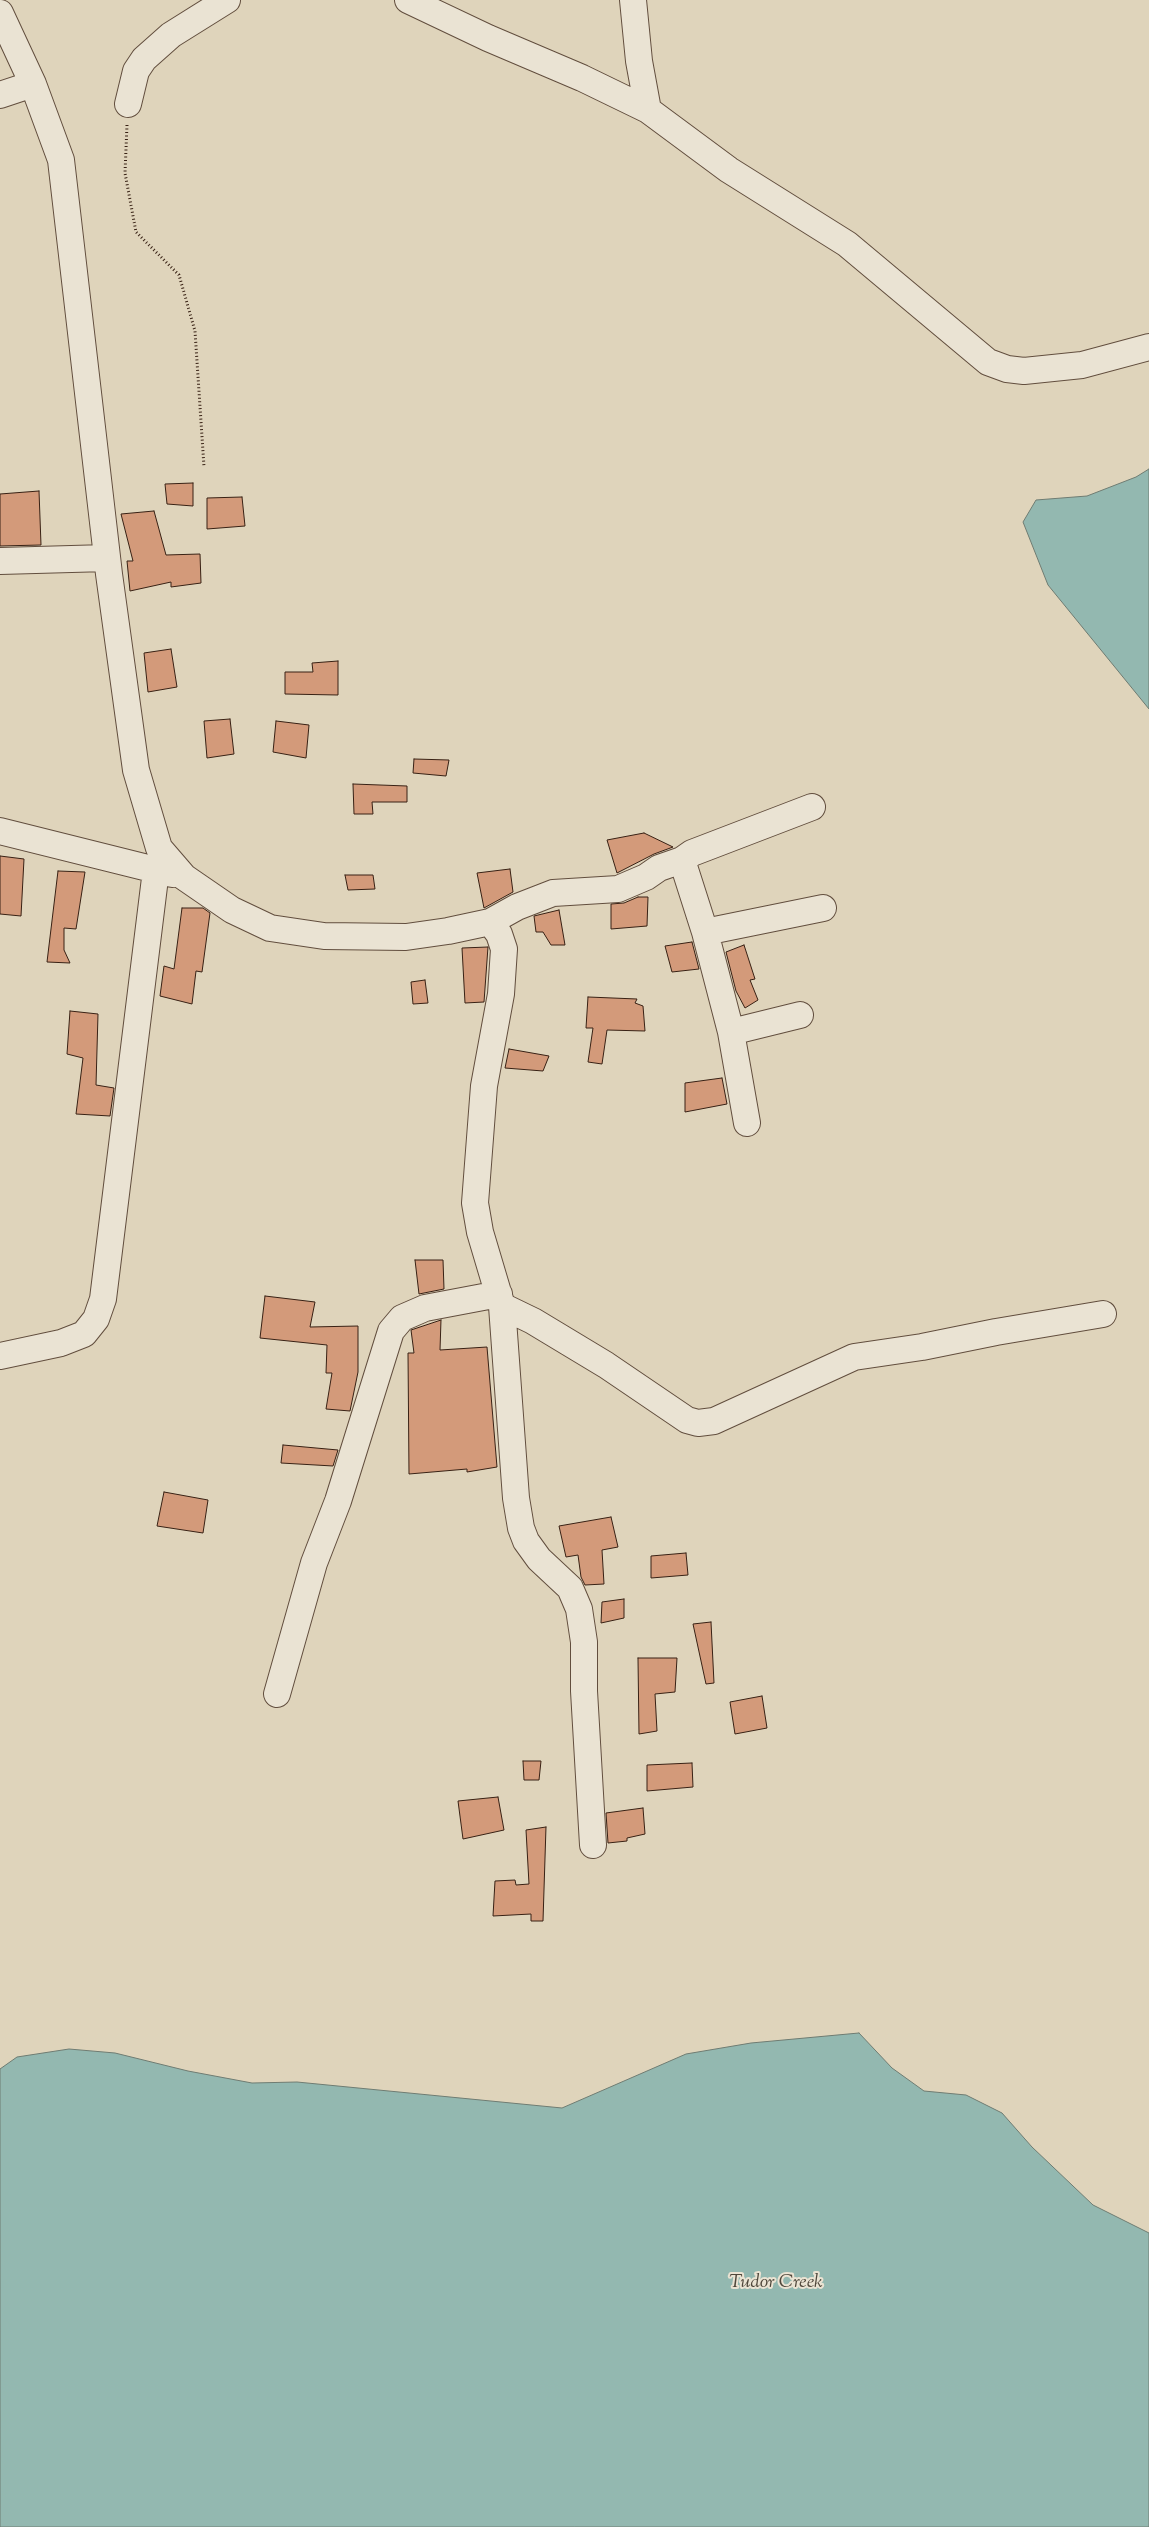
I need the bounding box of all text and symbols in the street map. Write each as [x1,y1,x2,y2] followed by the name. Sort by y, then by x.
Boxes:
[729,2273,823,2295] water label: Tudor Creek

